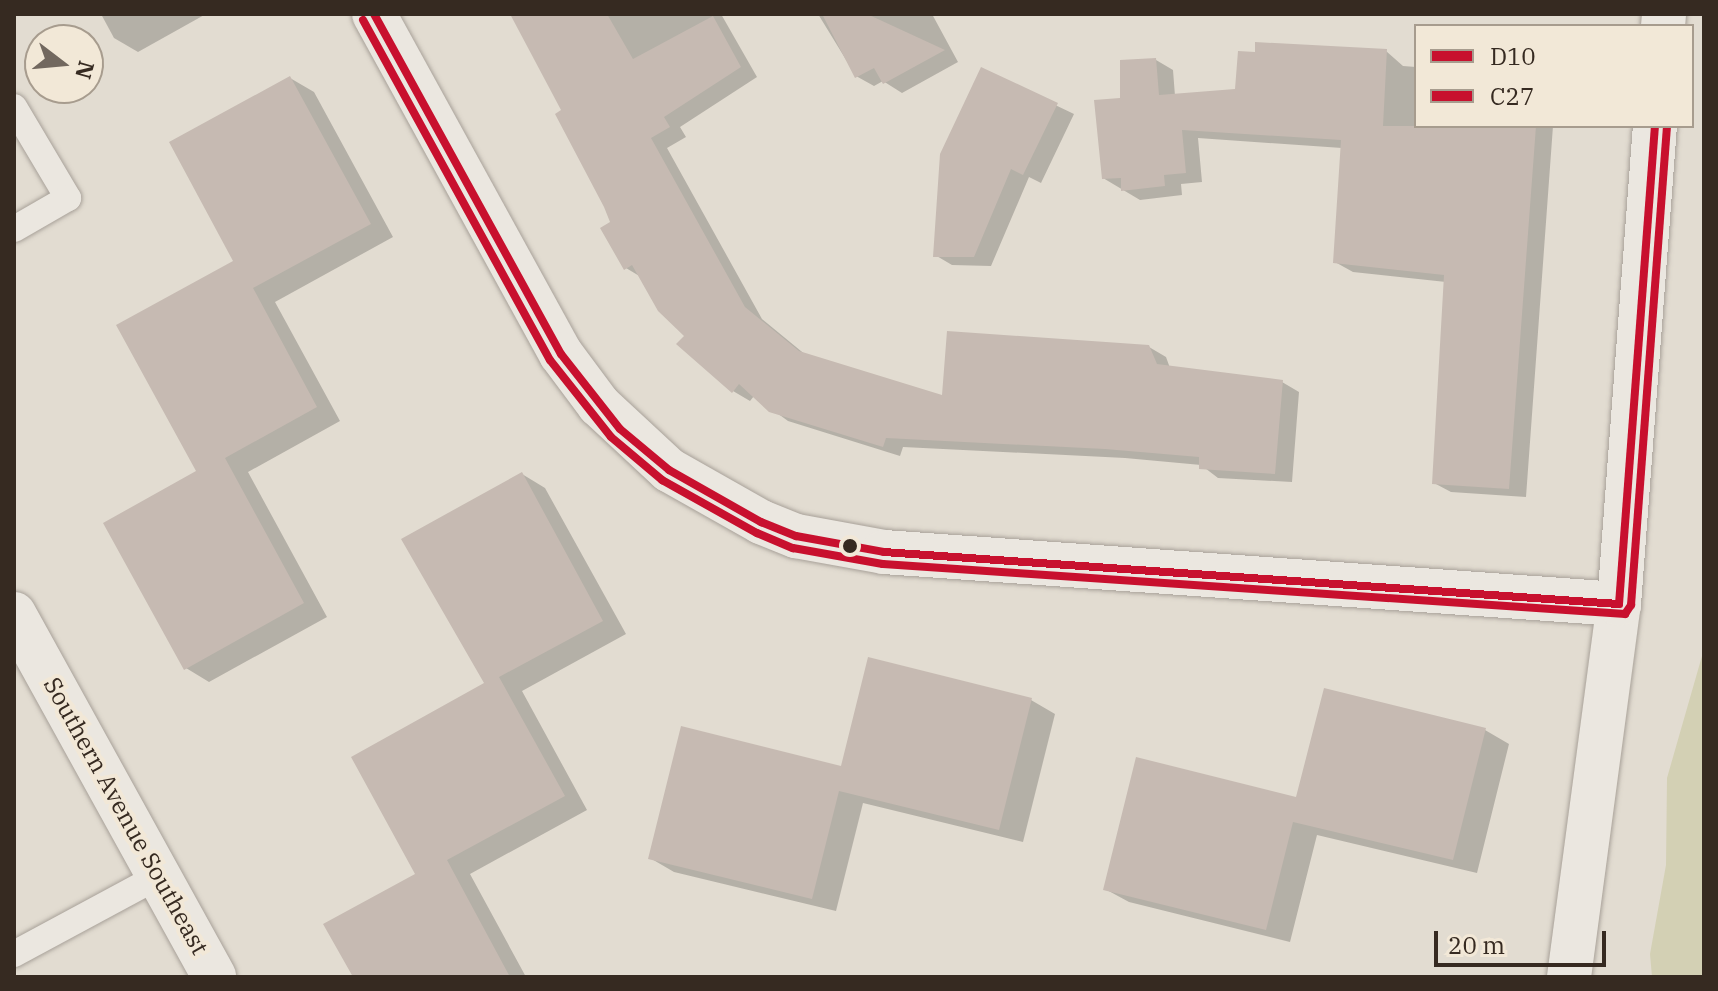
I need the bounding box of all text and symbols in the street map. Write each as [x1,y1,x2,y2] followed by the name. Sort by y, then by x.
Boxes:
[24,24,104,104] north arrow
[1414,24,1694,128] legend
[1490,40,1536,72] text: D10
[69,58,102,83] text: N
[1490,80,1534,112] text: C27
[842,538,858,554] unlabelled marker
[38,672,214,960] street label: Southern Avenue Southeast
[1438,915,1610,965] scale bar
[1448,929,1505,961] text: 20 m

